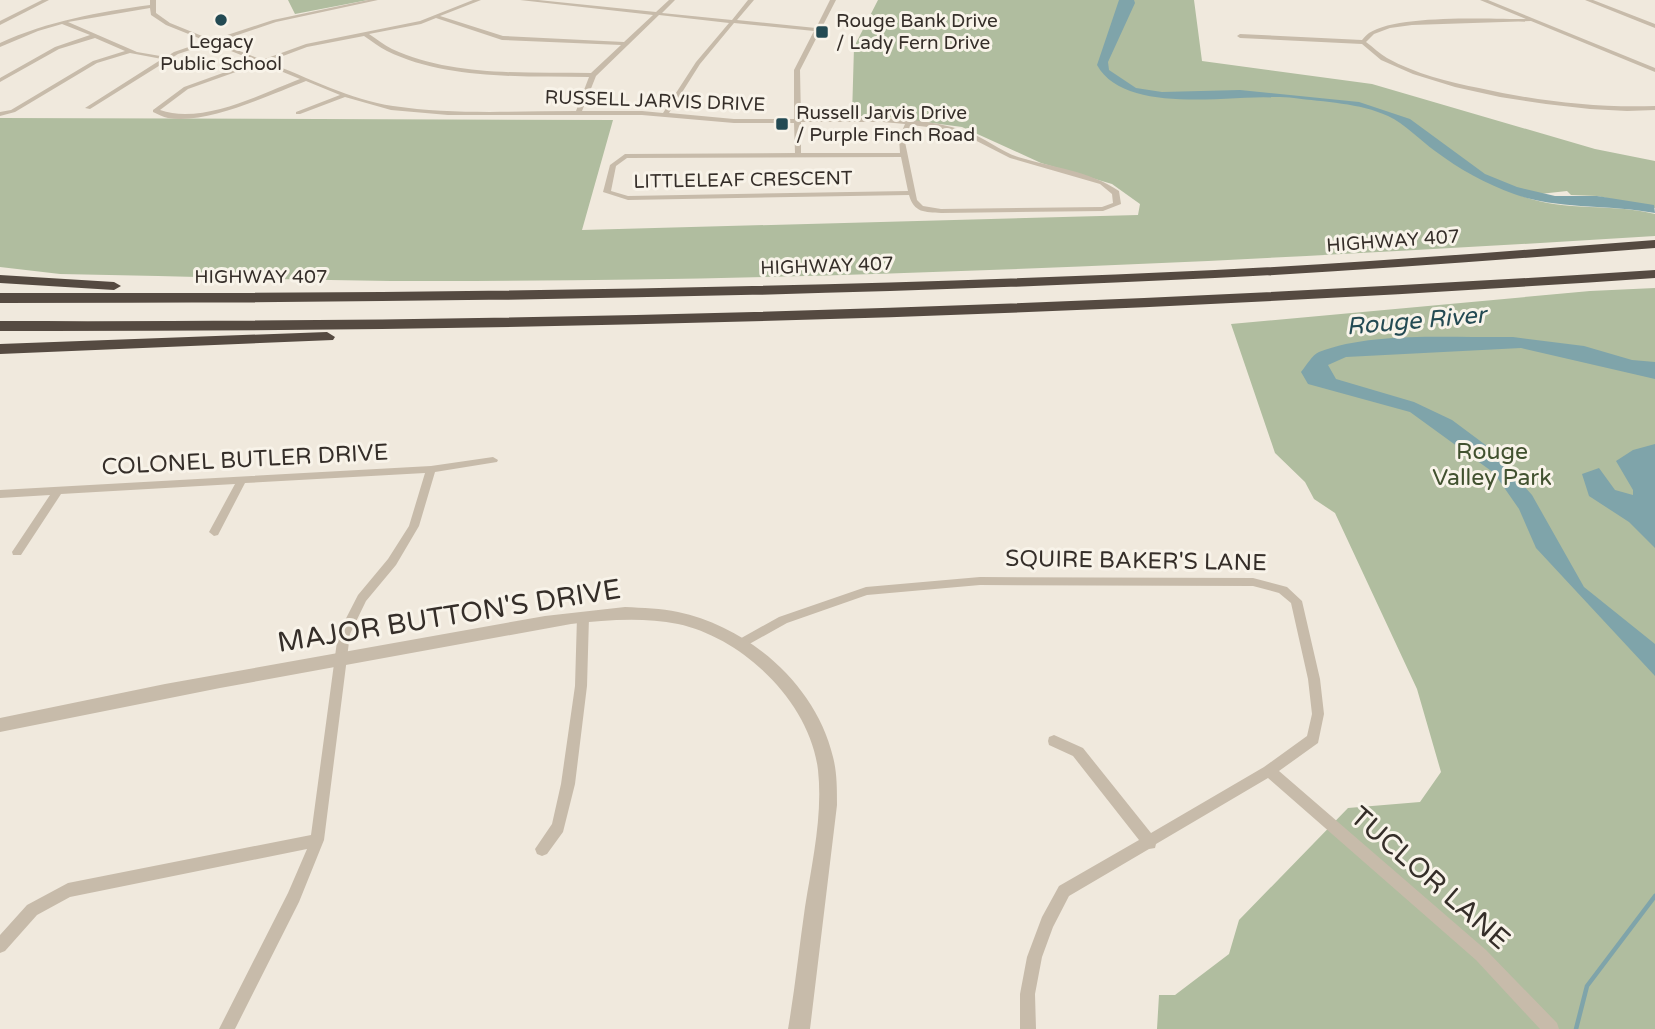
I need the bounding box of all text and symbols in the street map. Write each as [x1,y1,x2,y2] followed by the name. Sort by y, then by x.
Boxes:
[836,10,998,54] place label: Rouge Bank Drive / Lady Fern Drive
[213,12,229,28] marker: Legacy Public School
[814,24,830,40] marker: Rouge Bank Drive / Lady Fern Drive
[160,31,282,75] place label: Legacy Public School
[544,86,766,116] street label: RUSSELL JARVIS DRIVE
[796,102,975,146] place label: Russell Jarvis Drive / Purple Finch Road
[774,116,790,132] marker: Russell Jarvis Drive / Purple Finch Road
[633,167,853,193] street label: LITTLELEAF CRESCENT
[1326,225,1460,257] street label: HIGHWAY 407
[760,253,894,279] street label: HIGHWAY 407
[194,266,328,288] street label: HIGHWAY 407
[1345,300,1490,342] water label: Rouge River
[1432,438,1552,492] park label: Rouge Valley Park
[101,439,389,481] street label: COLONEL BUTLER DRIVE
[1005,545,1267,577] street label: SQUIRE BAKER'S LANE
[275,572,623,660] street label: MAJOR BUTTON'S DRIVE
[1343,799,1517,957] street label: TUCLOR LANE

